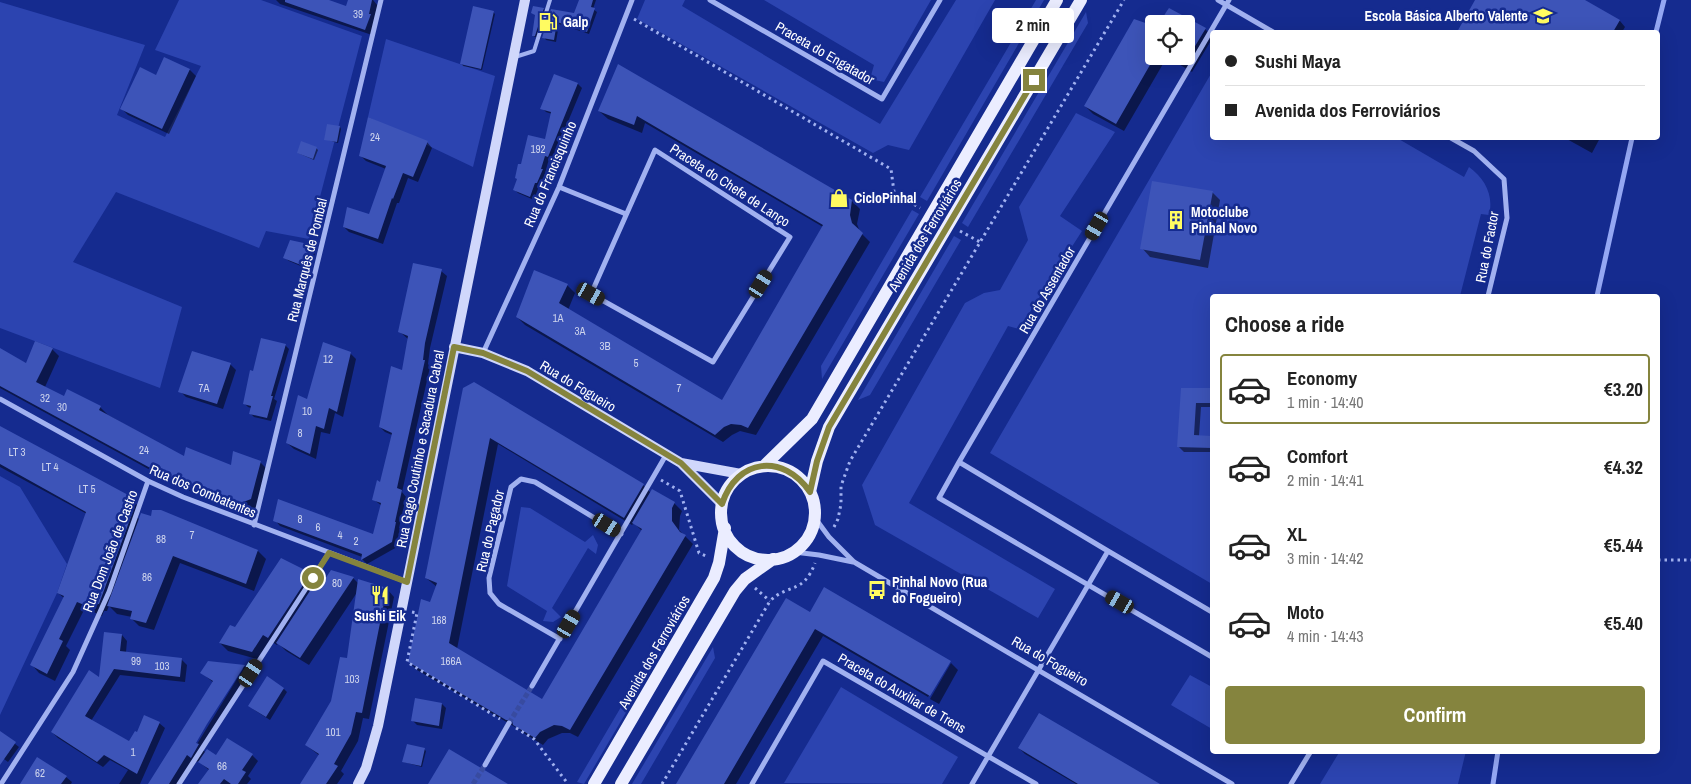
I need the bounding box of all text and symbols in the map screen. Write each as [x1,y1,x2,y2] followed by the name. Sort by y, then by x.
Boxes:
[1532,5,1554,27] school or university icon: Escola Básica Alberto Valente
[353,7,363,21] house number: 39
[1364,7,1528,25] place label: Escola Básica Alberto Valente
[993,8,1075,42] callout: 2 min
[537,11,559,33] fuel station icon: Galp
[563,13,589,31] place label: Galp
[1016,14,1050,36] text: 2 min
[1145,15,1195,65] map controls
[1145,15,1195,65] button: locate
[772,17,878,89] street label: Praceta do Engatador
[1255,48,1341,74] text: Sushi Maya
[1023,69,1045,91] route end
[1255,97,1441,123] text: Avenida dos Ferroviários
[520,118,580,230] street label: Rua do Francisquinho
[370,130,380,144] house number: 24
[666,139,794,231] street label: Praceta do Chefe de Lanço
[530,142,546,156] house number: 192
[884,175,966,295] street label: Avenida dos Ferroviários
[828,187,850,209] shop icon: CicloPinhal
[854,189,917,207] place label: CicloPinhal
[283,196,331,324] street label: Rua Marquês de Pombal
[1191,203,1257,237] place label: Motoclube Pinhal Novo
[1083,209,1110,243] car
[1165,209,1187,231] building icon: Motoclube Pinhal Novo
[1471,210,1503,284] street label: Rua do Factor
[1015,243,1079,337] street label: Rua do Assentador
[746,267,775,301] car
[574,280,607,308] car
[1225,309,1344,339] text: Choose a ride
[552,311,564,325] house number: 1A
[574,324,586,338] house number: 3A
[599,339,611,353] house number: 3B
[392,349,448,549] street label: Rua Gago Coutinho e Sacadura Cabral
[323,352,333,366] house number: 12
[537,356,619,416] street label: Rua do Fogueiro
[633,356,639,370] house number: 5
[1287,365,1357,391] text: Economy
[1227,367,1272,412] icon: car
[1604,376,1643,402] text: €3.20
[198,381,210,395] house number: 7A
[676,381,682,395] house number: 7
[40,391,50,405] house number: 32
[1287,391,1364,413] text: 1 min · 14:40
[57,400,67,414] house number: 30
[302,404,312,418] house number: 10
[297,426,303,440] house number: 8
[139,443,149,457] house number: 24
[1287,443,1348,469] text: Comfort
[8,445,26,459] house number: LT 3
[1227,445,1272,490] icon: car
[1604,454,1643,480] text: €4.32
[41,460,59,474] house number: LT 4
[147,460,259,522] street label: Rua dos Combatentes
[1287,469,1364,491] text: 2 min · 14:41
[78,482,96,496] house number: LT 5
[78,487,142,615] street label: Rua Dom João de Castro
[472,488,508,574] street label: Rua do Pagador
[590,511,623,539] car
[297,512,303,526] house number: 8
[315,520,321,534] house number: 6
[1287,521,1307,547] text: XL
[1227,523,1272,568] icon: car
[189,528,195,542] house number: 7
[337,528,343,542] house number: 4
[156,532,166,546] house number: 88
[1604,532,1643,558] text: €5.44
[353,534,359,548] house number: 2
[1287,547,1364,569] text: 3 min · 14:42
[302,567,324,589] route start
[142,570,152,584] house number: 86
[892,573,988,607] place label: Pinhal Novo (Rua do Fogueiro)
[332,576,342,590] house number: 80
[866,579,888,601] bus stop icon: Pinhal Novo (Rua do Fogueiro)
[369,584,391,606] restaurant icon: Sushi Eik
[1103,588,1136,616] car
[614,592,694,713] street label: Avenida dos Ferroviários
[1287,599,1324,625] text: Moto
[1227,601,1272,646] icon: car
[354,607,406,625] place label: Sushi Eik
[555,607,582,641] car
[1604,610,1643,636] text: €5.40
[431,613,447,627] house number: 168
[1287,625,1364,647] text: 4 min · 14:43
[1008,632,1092,690] street label: Rua do Fogueiro
[835,649,969,737] street label: Praceta do Auxiliar de Trens
[131,654,141,668] house number: 99
[440,654,463,668] house number: 166A
[236,656,265,690] car
[154,659,170,673] house number: 103
[344,672,360,686] house number: 103
[1225,686,1645,744] button: Confirm
[325,725,341,739] house number: 101
[130,745,136,759] house number: 1
[217,759,227,773] house number: 66
[35,766,45,780] house number: 62

